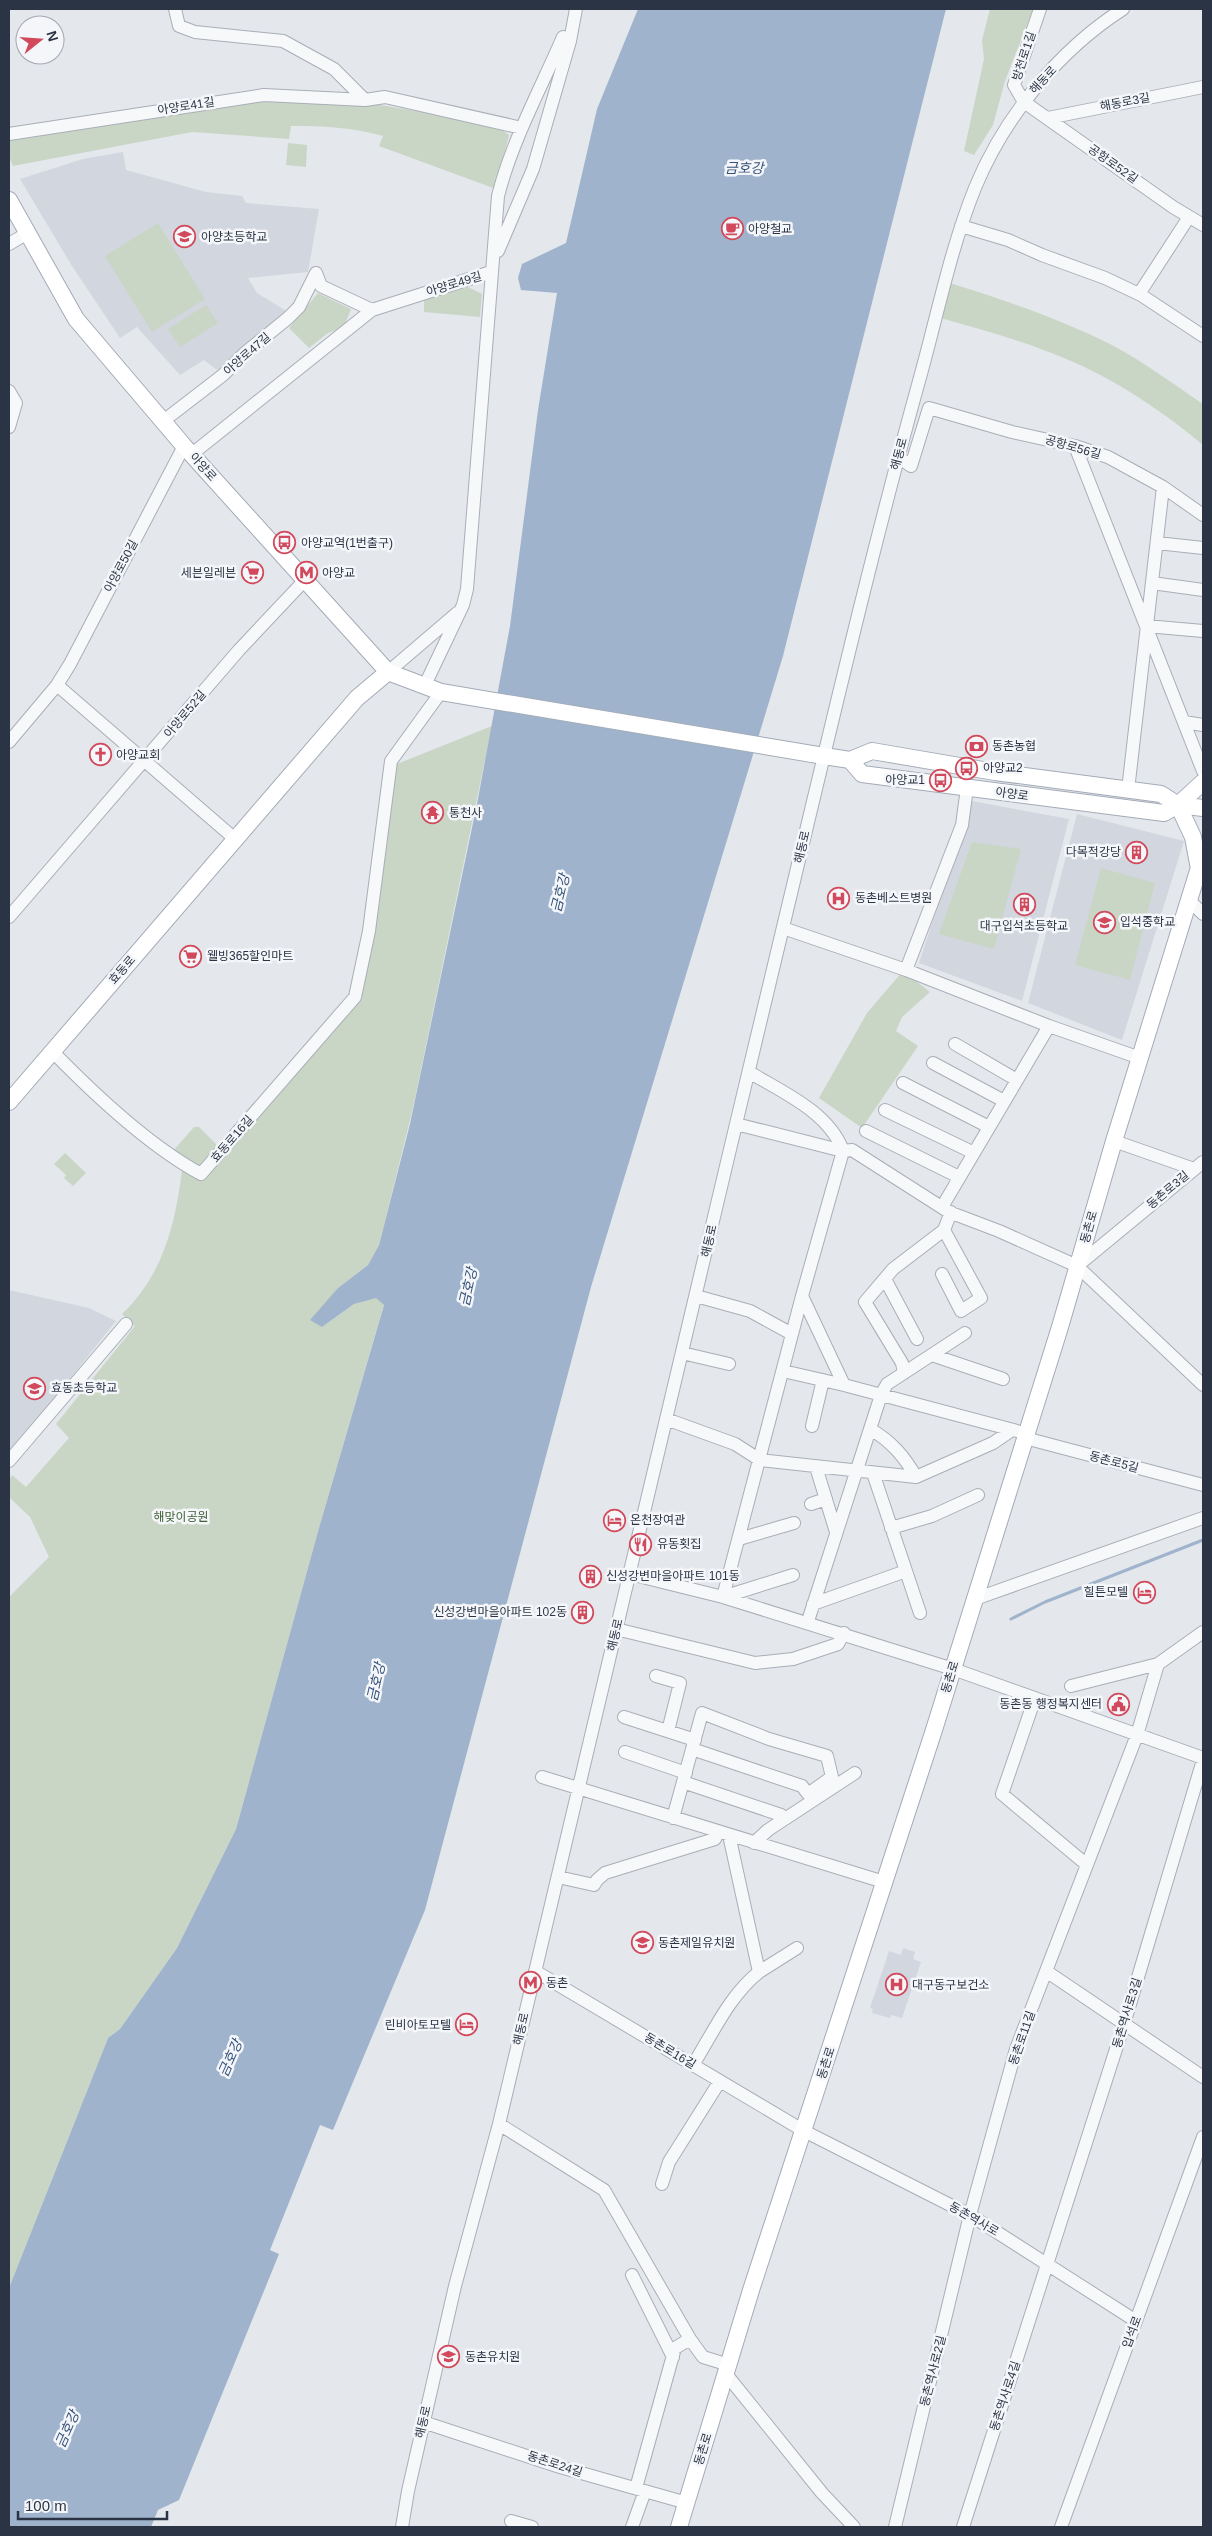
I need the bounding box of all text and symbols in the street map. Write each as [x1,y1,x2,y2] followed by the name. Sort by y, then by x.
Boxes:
[15,15,65,65] north arrow
[43,29,62,43] text: N
[1009,30,1039,82] street label: 방천로1길
[1027,63,1059,97] street label: 해동로
[1099,90,1151,114] street label: 해동로3길
[157,95,215,117] street label: 아양로41길
[1085,142,1141,186] street label: 공항로52길
[725,160,765,176] water label: 금호강
[720,217,744,241] cafe icon: 아양철교
[748,222,792,236] place label: 아양철교
[173,225,197,249] school or university icon: 아양초등학교
[201,230,267,244] place label: 아양초등학교
[424,269,484,299] street label: 아양로49길
[221,330,273,378] street label: 아양로47길
[1043,432,1103,462] street label: 공항로56길
[888,436,910,472] street label: 해동로
[187,450,219,484] street label: 아양로
[273,531,297,555] bus stop icon: 아양교역(1번출구)
[301,536,393,550] place label: 아양교역(1번출구)
[101,537,141,595] street label: 아양로50길
[240,561,264,585] supermarket icon: 세븐일레븐
[294,561,318,585] metro station icon: 아양교
[181,566,236,580] place label: 세븐일레븐
[322,566,355,580] place label: 아양교
[161,687,209,741] street label: 아양로52길
[964,734,988,758] bank icon: 동촌농협
[992,739,1036,753] place label: 동촌농협
[88,743,112,767] church icon: 아양교회
[116,748,160,762] place label: 아양교회
[955,756,979,780] bus stop icon: 아양교2
[983,761,1023,775] place label: 아양교2
[929,768,953,792] bus stop icon: 아양교1
[885,773,925,787] place label: 아양교1
[995,785,1029,803] street label: 아양로
[421,801,445,825] temple icon: 통천사
[449,806,482,820] place label: 통천사
[791,829,813,865] street label: 해동로
[1125,840,1149,864] building icon: 다목적강당
[1066,845,1121,859] place label: 다목적강당
[548,870,573,914] water label: 금호강
[827,886,851,910] hospital icon: 동촌베스트병원
[855,891,932,905] place label: 동촌베스트병원
[1012,893,1036,917] building icon: 대구입석초등학교
[1092,910,1116,934] school or university icon: 입석중학교
[1120,915,1175,929] place label: 입석중학교
[980,919,1068,933] place label: 대구입석초등학교
[179,944,203,968] supermarket icon: 웰빙365할인마트
[207,949,293,963] place label: 웰빙365할인마트
[106,953,138,987] street label: 효동로
[208,1113,256,1165] street label: 효동로16길
[1144,1168,1192,1212] street label: 동촌로3길
[1078,1209,1100,1245] street label: 동촌로
[698,1223,720,1259] street label: 해동로
[456,1264,481,1308] water label: 금호강
[23,1376,47,1400] school or university icon: 효동초등학교
[51,1381,117,1395] place label: 효동초등학교
[1088,1449,1140,1475] street label: 동촌로5길
[602,1508,626,1532] hotel icon: 온천장여관
[153,1510,209,1524] park label: 해맞이공원
[630,1513,685,1527] place label: 온천장여관
[629,1532,653,1556] restaurant icon: 유동횟집
[657,1537,701,1551] place label: 유동횟집
[578,1564,602,1588] building icon: 신성강변마을아파트 101동
[606,1569,740,1583] place label: 신성강변마을아파트 101동
[1132,1580,1156,1604] hotel icon: 힐튼모텔
[1084,1585,1128,1599] place label: 힐튼모텔
[571,1600,595,1624] building icon: 신성강변마을아파트 102동
[433,1605,567,1619] place label: 신성강변마을아파트 102동
[604,1617,626,1653] street label: 해동로
[364,1659,389,1703] water label: 금호강
[938,1659,962,1695] street label: 동촌로
[1106,1692,1130,1716] public building icon: 동촌동 행정복지센터
[999,1697,1102,1711] place label: 동촌동 행정복지센터
[630,1931,654,1955] school or university icon: 동촌제일유치원
[658,1936,735,1950] place label: 동촌제일유치원
[518,1971,542,1995] metro station icon: 동촌
[884,1973,908,1997] hospital icon: 대구동구보건소
[546,1976,568,1990] place label: 동촌
[1110,1976,1144,2050] street label: 동촌역사로3길
[912,1978,989,1992] place label: 대구동구보건소
[1006,2009,1038,2067] street label: 동촌로11길
[510,2011,532,2047] street label: 해동로
[455,2013,479,2037] hotel icon: 린비아토모텔
[385,2018,451,2032] place label: 린비아토모텔
[642,2030,698,2072] street label: 동촌로16길
[215,2035,246,2079] water label: 금호강
[814,2045,838,2081] street label: 동촌로
[947,2199,1001,2239] street label: 동촌역사로
[1120,2314,1144,2350] street label: 입석로
[917,2334,949,2408] street label: 동촌역사로2길
[437,2345,461,2369] school or university icon: 동촌유치원
[465,2350,520,2364] place label: 동촌유치원
[987,2359,1023,2433] street label: 동촌역사로4길
[412,2404,434,2440] street label: 해동로
[52,2406,83,2450] water label: 금호강
[691,2431,715,2467] street label: 동촌로
[525,2448,585,2480] street label: 동촌로24길
[18,2488,166,2520] scale bar
[25,2497,67,2514] text: 100 m

